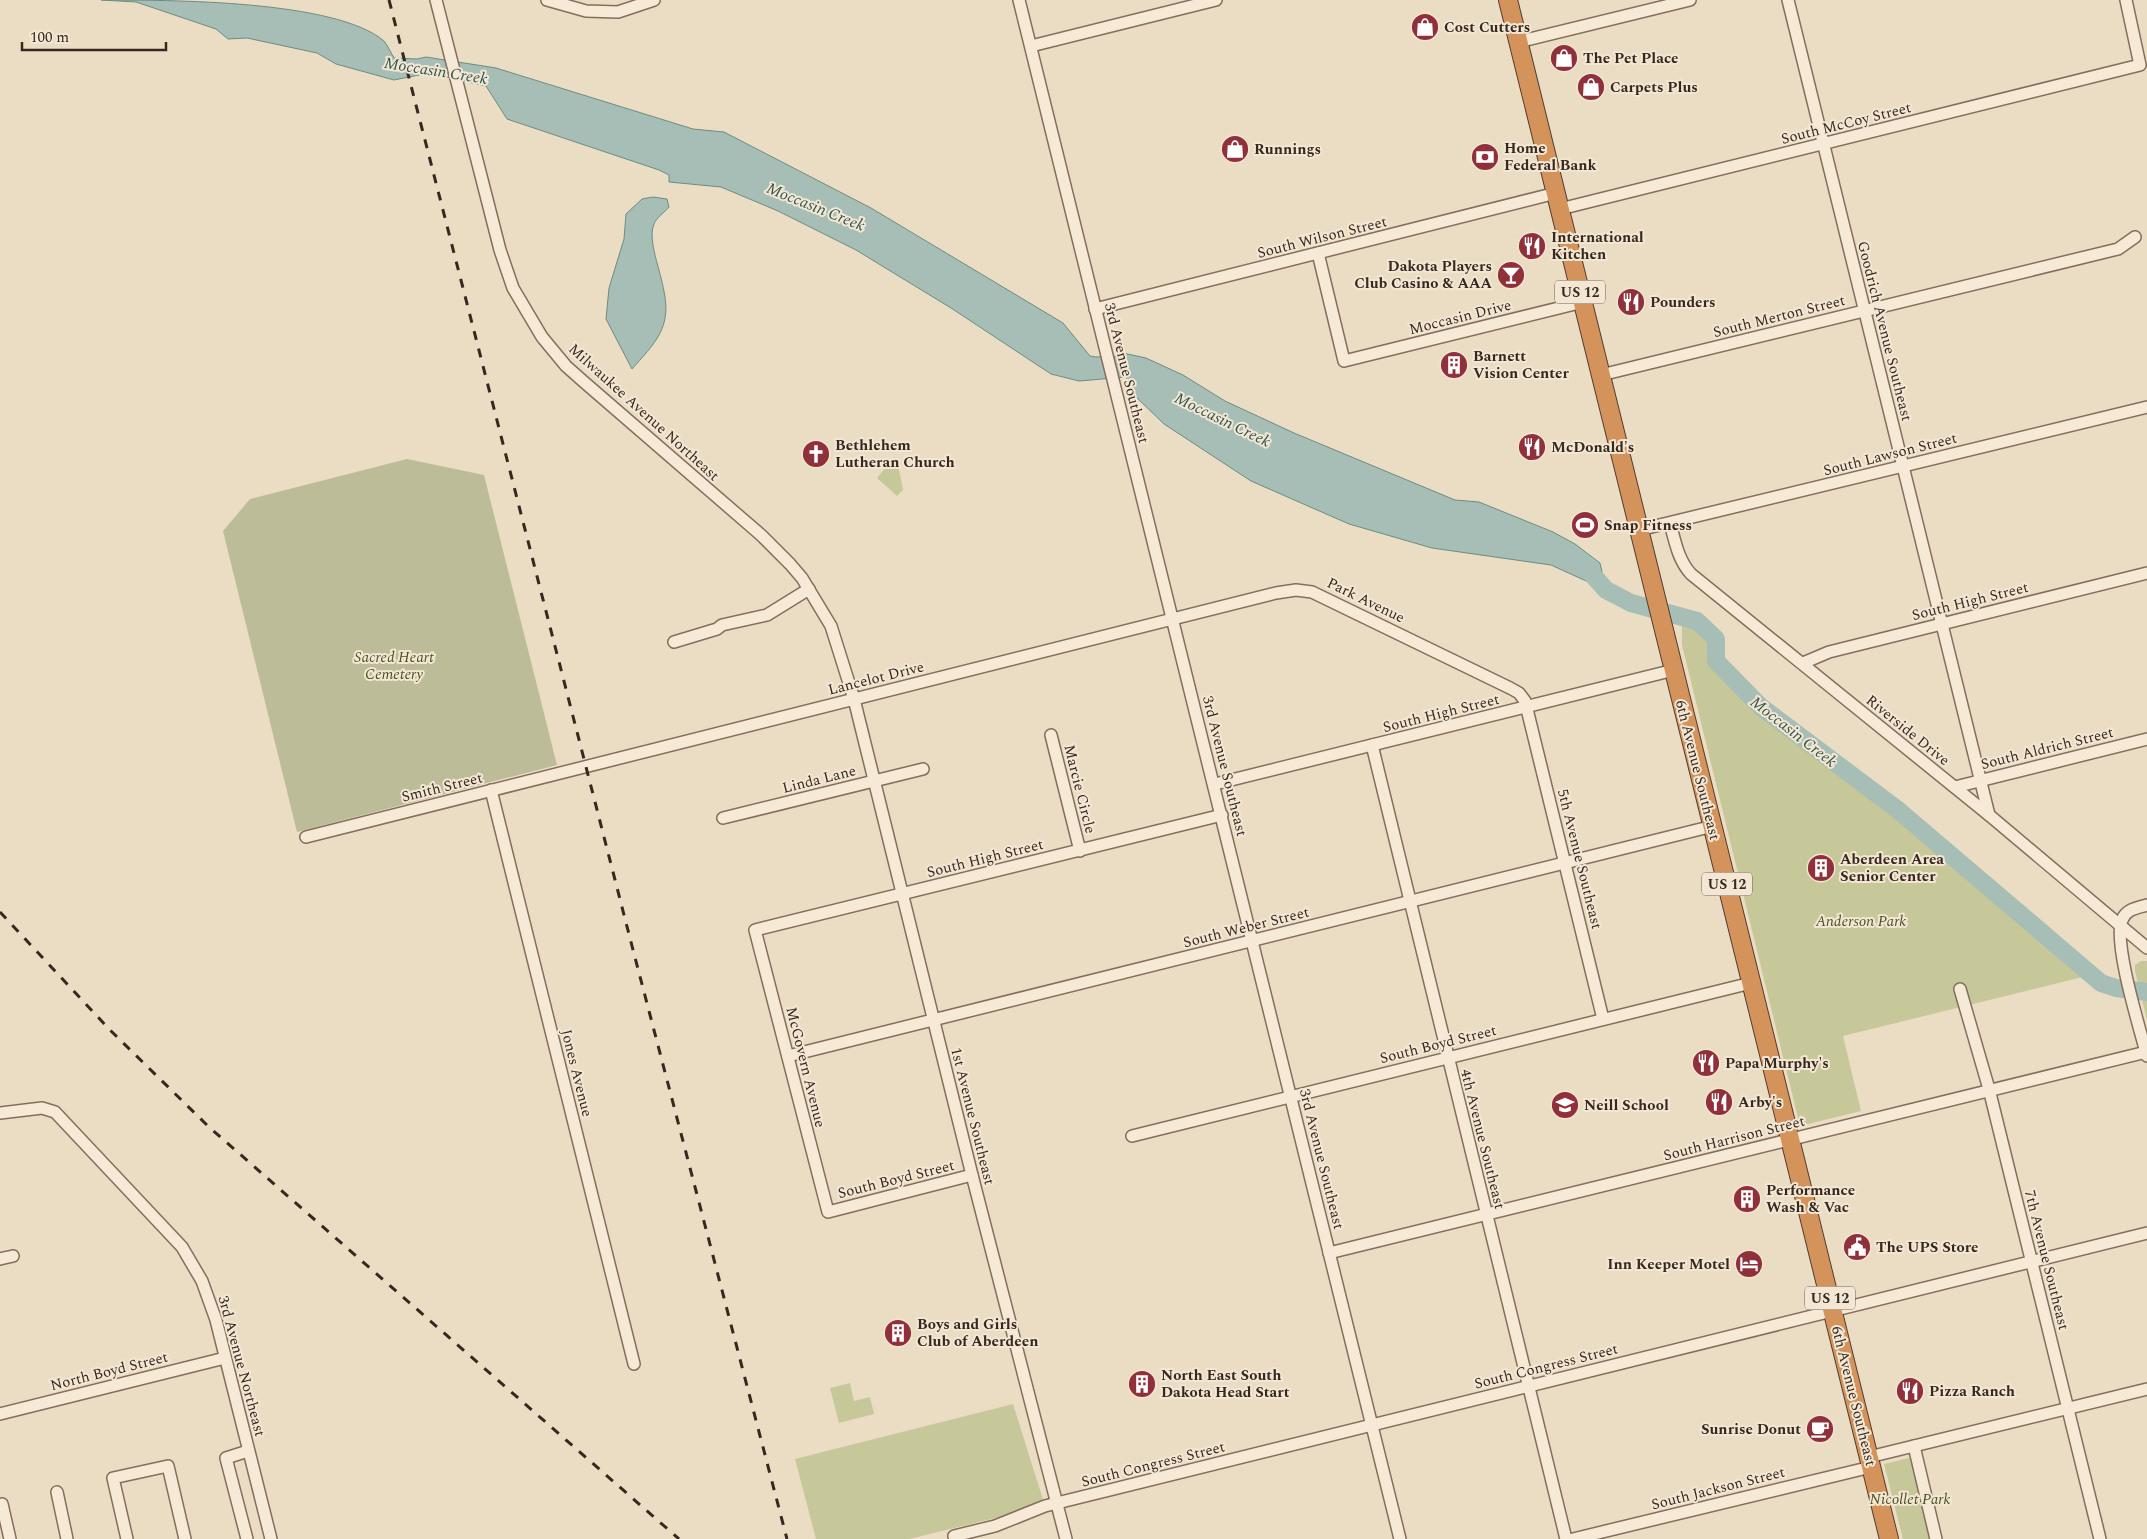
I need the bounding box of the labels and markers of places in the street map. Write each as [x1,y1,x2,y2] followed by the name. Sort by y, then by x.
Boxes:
[1410,12,1440,42] shop icon: Cost Cutters
[1444,16,1530,39] place label: Cost Cutters
[1549,43,1579,73] shop icon: The Pet Place
[1583,47,1679,70] place label: The Pet Place
[1576,72,1606,102] shop icon: Carpets Plus
[1610,76,1698,99] place label: Carpets Plus
[1220,134,1250,164] shop icon: Runnings
[1504,137,1597,177] place label: Home Federal Bank
[1254,138,1321,161] place label: Runnings
[1470,142,1500,172] bank icon: Home Federal Bank
[1551,226,1644,266] place label: International Kitchen
[1517,231,1547,261] restaurant icon: International Kitchen
[1354,255,1492,295] place label: Dakota Players Club Casino & AAA
[1496,260,1526,290] bar icon: Dakota Players Club Casino & AAA
[1616,287,1646,317] restaurant icon: Pounders
[1650,291,1716,314] place label: Pounders
[1473,345,1569,385] place label: Barnett Vision Center
[1439,350,1469,380] building icon: Barnett Vision Center
[1517,432,1547,462] restaurant icon: McDonald's
[835,434,955,474] place label: Bethlehem Lutheran Church
[1551,436,1634,459] place label: McDonald's
[801,439,831,469] church icon: Bethlehem Lutheran Church
[1570,510,1600,540] sports icon: Snap Fitness
[1604,514,1692,537] place label: Snap Fitness
[1840,848,1944,888] place label: Aberdeen Area Senior Center
[1806,853,1836,883] building icon: Aberdeen Area Senior Center
[1691,1048,1721,1078] restaurant icon: Papa Murphy's
[1725,1052,1829,1075] place label: Papa Murphy's
[1704,1087,1734,1117] restaurant icon: Arby's
[1550,1090,1580,1120] school or university icon: Neill School
[1738,1091,1782,1114] place label: Arby's
[1584,1094,1669,1117] place label: Neill School
[1766,1179,1855,1219] place label: Performance Wash & Vac
[1732,1184,1762,1214] building icon: Performance Wash & Vac
[1842,1232,1872,1262] public building icon: The UPS Store
[1876,1236,1979,1259] place label: The UPS Store
[1734,1249,1764,1279] hotel icon: Inn Keeper Motel
[1607,1253,1730,1276] place label: Inn Keeper Motel
[917,1313,1038,1353] place label: Boys and Girls Club of Aberdeen
[883,1318,913,1348] building icon: Boys and Girls Club of Aberdeen
[1161,1364,1290,1404] place label: North East South Dakota Head Start
[1127,1369,1157,1399] building icon: North East South Dakota Head Start
[1895,1376,1925,1406] restaurant icon: Pizza Ranch
[1929,1380,2015,1403] place label: Pizza Ranch
[1805,1414,1835,1444] cafe icon: Sunrise Donut
[1701,1418,1801,1441] place label: Sunrise Donut

